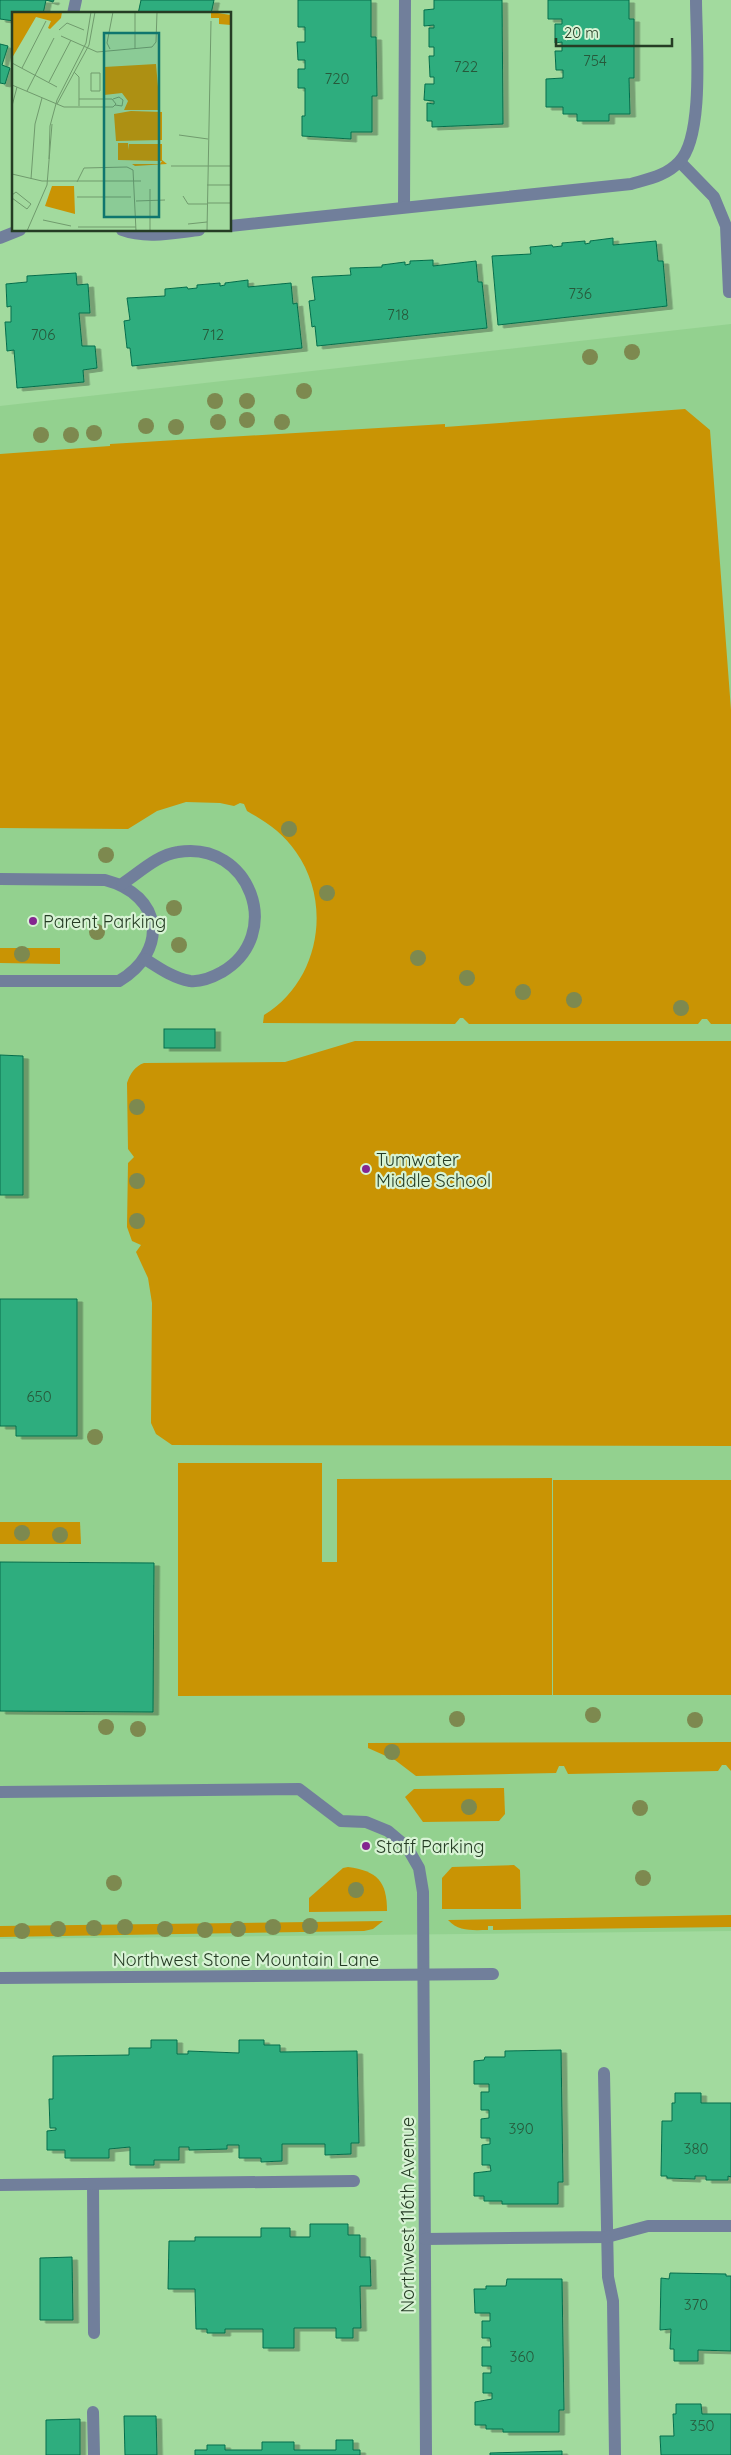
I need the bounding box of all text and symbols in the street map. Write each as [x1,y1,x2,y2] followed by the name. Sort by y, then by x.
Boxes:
[12,12,231,231] inset map
[556,15,672,47] scale bar
[564,23,599,42] text: 20 m
[583,51,607,70] house number: 754
[454,57,478,76] house number: 722
[325,69,350,88] house number: 720
[568,284,592,303] house number: 736
[387,305,409,324] house number: 718
[31,325,55,344] house number: 706
[202,325,224,344] house number: 712
[43,910,166,933] place label: Parent Parking
[27,915,39,927] marker: Parent Parking
[376,1148,491,1192] place label: Tumwater Middle School
[360,1163,372,1175] marker: Tumwater Middle School
[26,1387,52,1406] house number: 650
[376,1835,485,1858] place label: Staff Parking
[360,1840,372,1852] marker: Staff Parking
[113,1948,379,1971] street label: Northwest Stone Mountain Lane
[396,2117,419,2313] street label: Northwest 116th Avenue
[508,2119,534,2138] house number: 390
[684,2139,709,2158] house number: 380
[684,2295,708,2314] house number: 370
[510,2347,535,2366] house number: 360
[690,2416,715,2435] house number: 350

